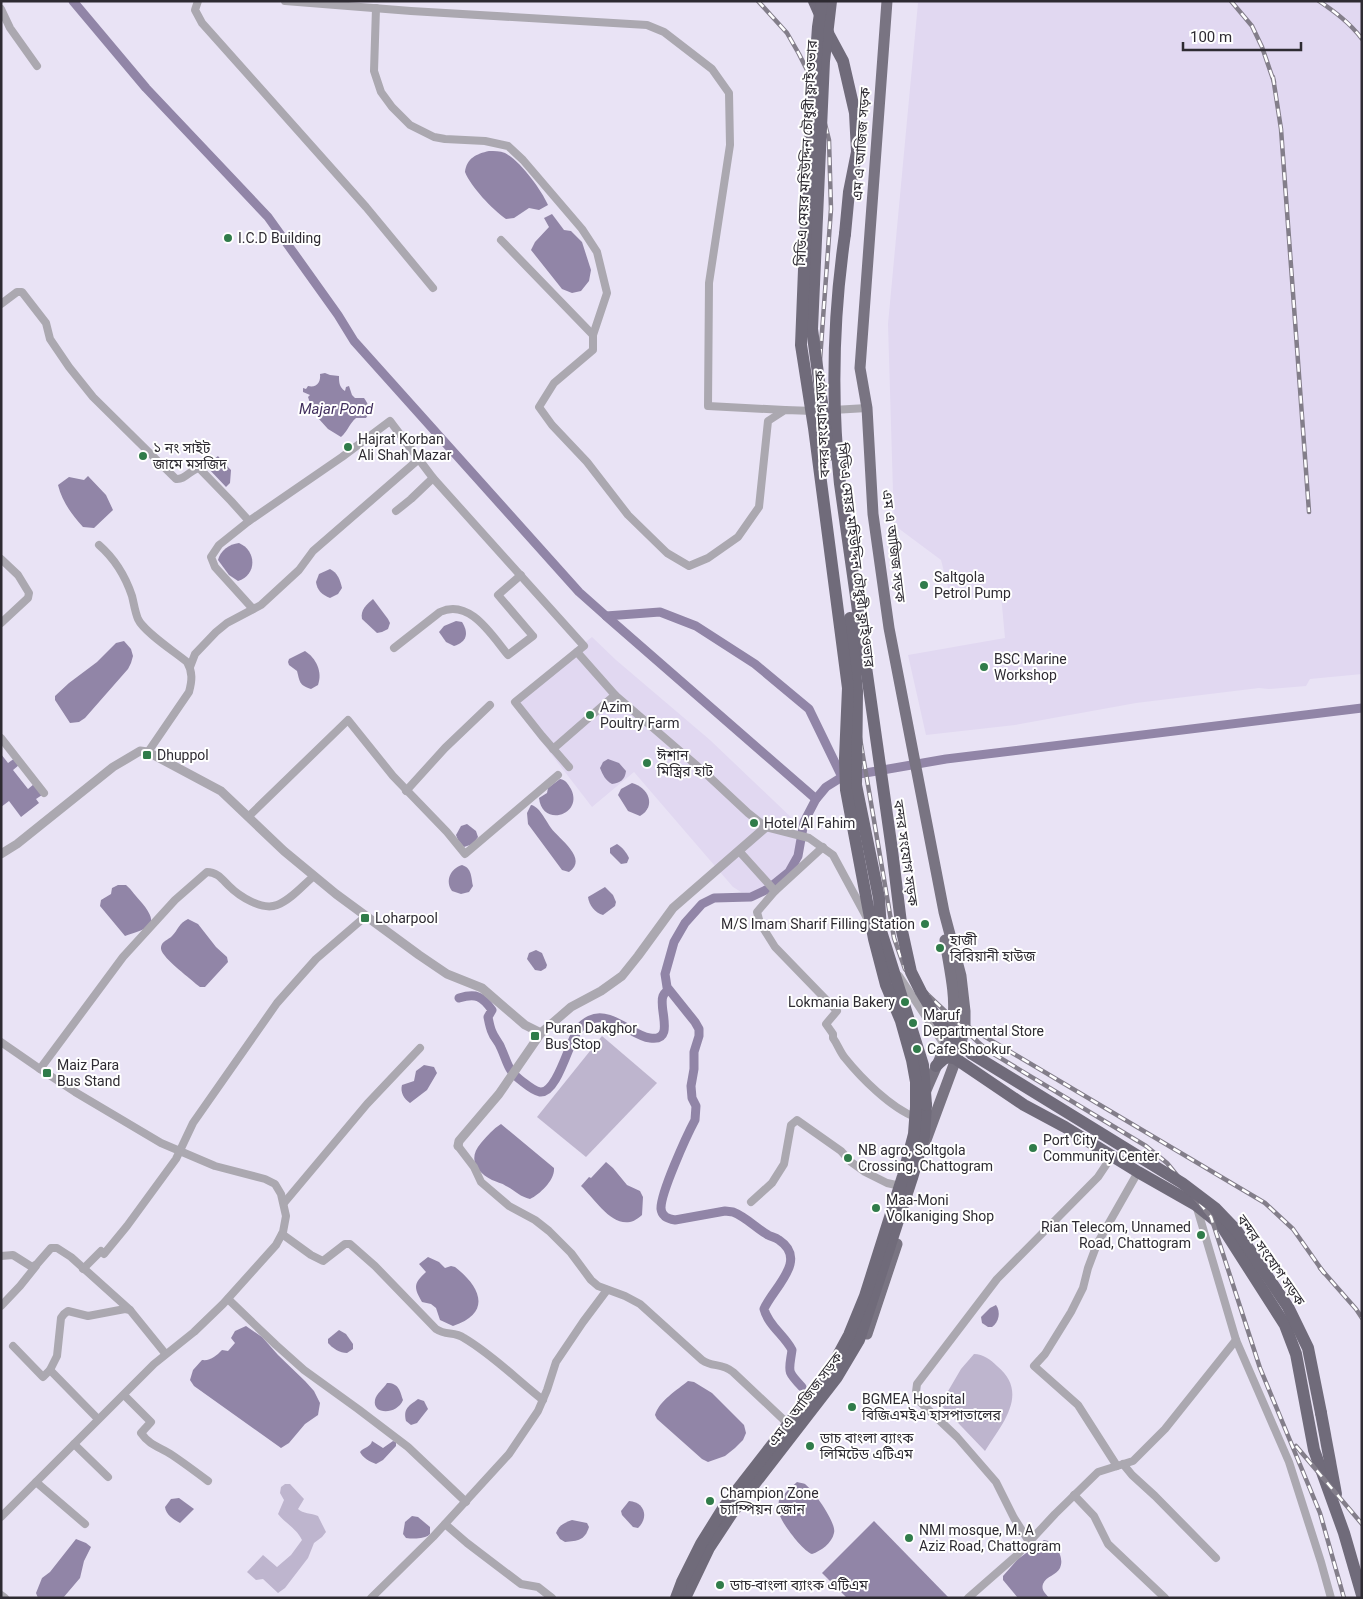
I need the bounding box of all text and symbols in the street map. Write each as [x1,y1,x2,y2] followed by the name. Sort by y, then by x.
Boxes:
[1183,20,1300,52] scale bar
[1190,28,1232,46] text: 100 m
[792,39,821,267] street label: সিডিএ মেয়র মহিউদ্দিন চৌধুরী ফ্লাইওভার
[849,86,873,201] street label: এম এ আজিজ সড়ক
[238,230,321,246] place label: I.C.D Building
[222,232,234,244] marker: I.C.D Building
[811,369,833,479] street label: বন্দর সংযোগ সড়ক
[299,400,374,418] water label: Majar Pond
[358,431,452,463] place label: Hajrat Korban Ali Shah Mazar
[152,440,227,472] place label: ১ নং সাইট জামে মসজিদ
[342,441,354,453] marker: Hajrat Korban Ali Shah Mazar
[833,441,878,669] street label: সিডিএ মেয়র মহিউদ্দিন চৌধুরী ফ্লাইওভার
[137,450,149,462] marker: ১ নং সাইট জামে মসজিদ
[879,489,909,604] street label: এম এ আজিজ সড়ক
[934,569,1011,601] place label: Saltgola Petrol Pump
[918,579,930,591] marker: Saltgola Petrol Pump
[994,651,1067,683] place label: BSC Marine Workshop
[978,661,990,673] marker: BSC Marine Workshop
[600,699,680,731] place label: Azim Poultry Farm
[584,709,596,721] marker: Azim Poultry Farm
[157,747,209,763] place label: Dhuppol
[656,747,713,779] place label: ঈশান মিস্ত্রির হাট
[141,749,153,761] marker: Dhuppol
[641,757,653,769] marker: ঈশান মিস্ত্রির হাট
[890,798,921,908] street label: বন্দর সংযোগ সড়ক
[764,815,855,831] place label: Hotel Al Fahim
[748,817,760,829] marker: Hotel Al Fahim
[375,910,438,926] place label: Loharpool
[359,912,371,924] marker: Loharpool
[721,916,915,932] place label: M/S Imam Sharif Filling Station
[919,918,931,930] marker: M/S Imam Sharif Filling Station
[949,932,1036,964] place label: হাজী বিরিয়ানী হাউজ
[934,942,946,954] marker: হাজী বিরিয়ানী হাউজ
[788,994,895,1010] place label: Lokmania Bakery
[899,996,911,1008] marker: Lokmania Bakery
[923,1007,1044,1039] place label: Maruf Departmental Store
[907,1017,919,1029] marker: Maruf Departmental Store
[545,1020,637,1052] place label: Puran Dakghor Bus Stop
[529,1030,541,1042] marker: Puran Dakghor Bus Stop
[927,1041,1011,1057] place label: Cafe Shookur
[911,1043,923,1055] marker: Cafe Shookur
[57,1057,120,1089] place label: Maiz Para Bus Stand
[41,1067,53,1079] marker: Maiz Para Bus Stand
[1043,1132,1159,1164] place label: Port City Community Center
[858,1142,993,1174] place label: NB agro, Soltgola Crossing, Chattogram
[1027,1142,1039,1154] marker: Port City Community Center
[842,1152,854,1164] marker: NB agro, Soltgola Crossing, Chattogram
[886,1192,994,1224] place label: Maa-Moni Volkaniging Shop
[870,1202,882,1214] marker: Maa-Moni Volkaniging Shop
[1233,1211,1309,1309] street label: বন্দর সংযোগ সড়ক
[1041,1219,1191,1251] place label: Rian Telecom, Unnamed Road, Chattogram
[1195,1229,1207,1241] marker: Rian Telecom, Unnamed Road, Chattogram
[764,1348,846,1449] street label: এম এ আজিজ সড়ক
[861,1391,1001,1423] place label: BGMEA Hospital বিজিএমইএ হাসপাতালের
[846,1401,858,1413] marker: BGMEA Hospital বিজিএমইএ হাসপাতালের
[819,1430,914,1462] place label: ডাচ বাংলা ব্যাংক লিমিটেড এটিএম
[804,1440,816,1452] marker: ডাচ বাংলা ব্যাংক লিমিটেড এটিএম
[719,1485,819,1517] place label: Champion Zone চ্যাম্পিয়ন জোন
[704,1495,716,1507] marker: Champion Zone চ্যাম্পিয়ন জোন
[919,1522,1061,1554] place label: NMI mosque, M. A Aziz Road, Chattogram
[903,1532,915,1544] marker: NMI mosque, M. A Aziz Road, Chattogram
[729,1577,868,1593] place label: ডাচ-বাংলা ব্যাংক এটিএম
[714,1579,726,1591] marker: ডাচ-বাংলা ব্যাংক এটিএম

